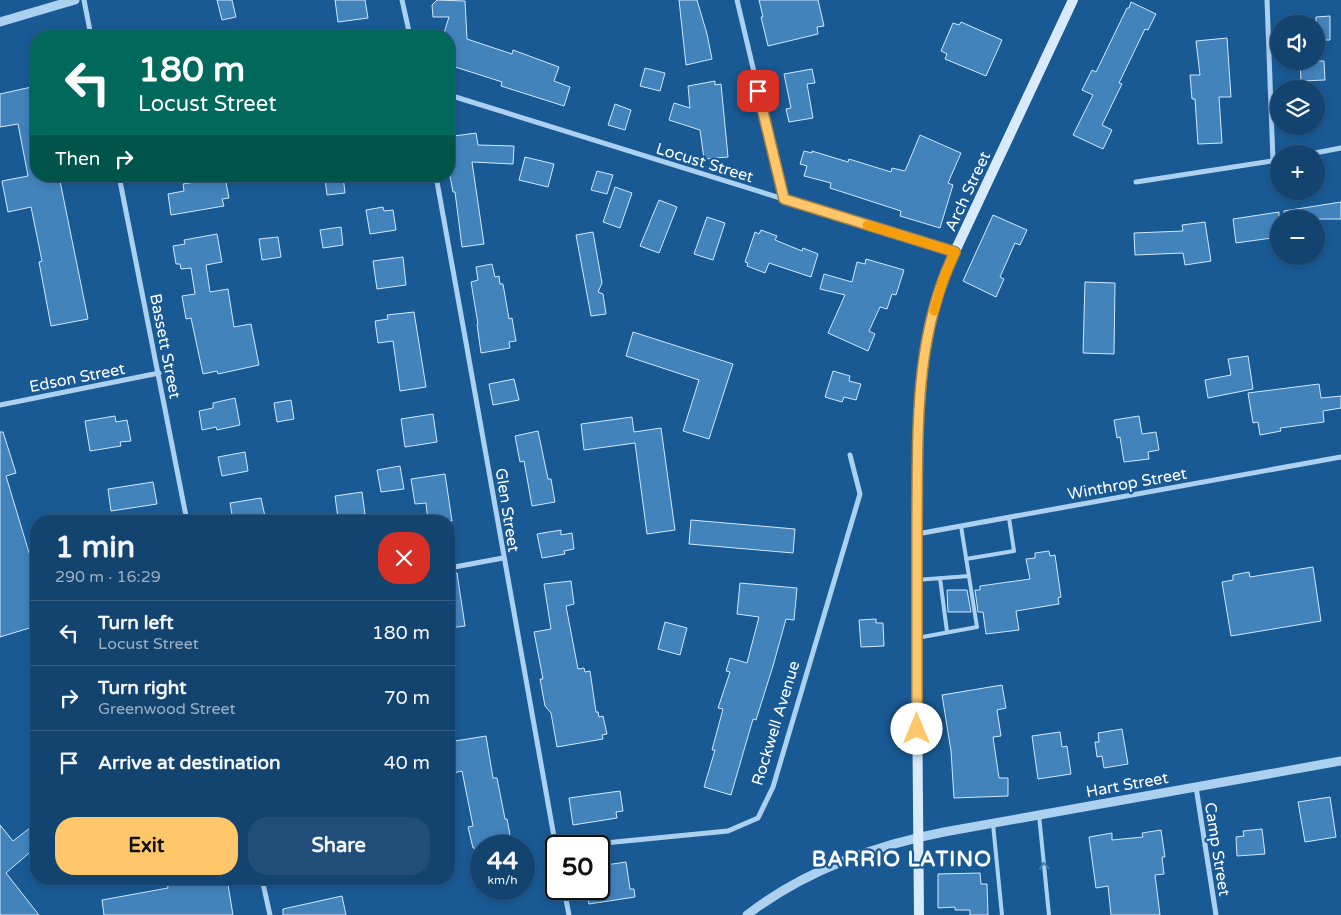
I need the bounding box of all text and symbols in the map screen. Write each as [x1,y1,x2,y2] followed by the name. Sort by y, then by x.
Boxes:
[1270,15,1325,265] map controls
[1270,15,1325,70] button: sound
[138,49,245,91] text: 180 m
[55,50,120,115] icon: left
[737,70,779,112] pin
[744,77,772,105] icon: arrive
[1270,80,1325,135] button: layers
[138,91,277,117] text: Locust Street
[654,139,756,187] street label: Locust Street
[110,145,138,173] icon: right
[1270,145,1325,200] button: +
[55,148,100,170] text: Then
[941,148,995,235] street label: Arch Street
[1270,210,1325,265] button: −
[145,292,185,400] street label: Bassett Street
[28,359,127,397] street label: Edson Street
[1066,464,1188,504] street label: Winthrop Street
[491,467,524,554] street label: Glen Street
[55,529,135,566] text: 1 min
[378,532,430,584] button: close
[55,567,161,587] text: 290 m · 16:29
[98,612,174,634] text: Turn left
[55,619,83,647] icon: left
[372,622,430,644] text: 180 m
[98,634,199,654] text: Locust Street
[747,659,804,788] street label: Rockwell Avenue
[98,677,186,699] text: Turn right
[55,684,83,712] icon: right
[384,687,430,709] text: 70 m
[98,699,236,719] text: Greenwood Street
[890,702,942,754] position arrow
[55,749,83,777] icon: arrive
[98,752,281,774] text: Arrive at destination
[384,752,430,774] text: 40 m
[1084,768,1170,802] street label: Hart Street
[1200,801,1234,898] street label: Camp Street
[55,817,238,875] button: Exit
[248,817,430,875] button: Share
[545,835,610,900] speed limit sign: 50
[487,846,518,876] text: 44
[812,847,992,872] district label: BARRIO LATINO
[1039,862,1050,870] one-way arrow
[487,873,518,887] text: km/h

